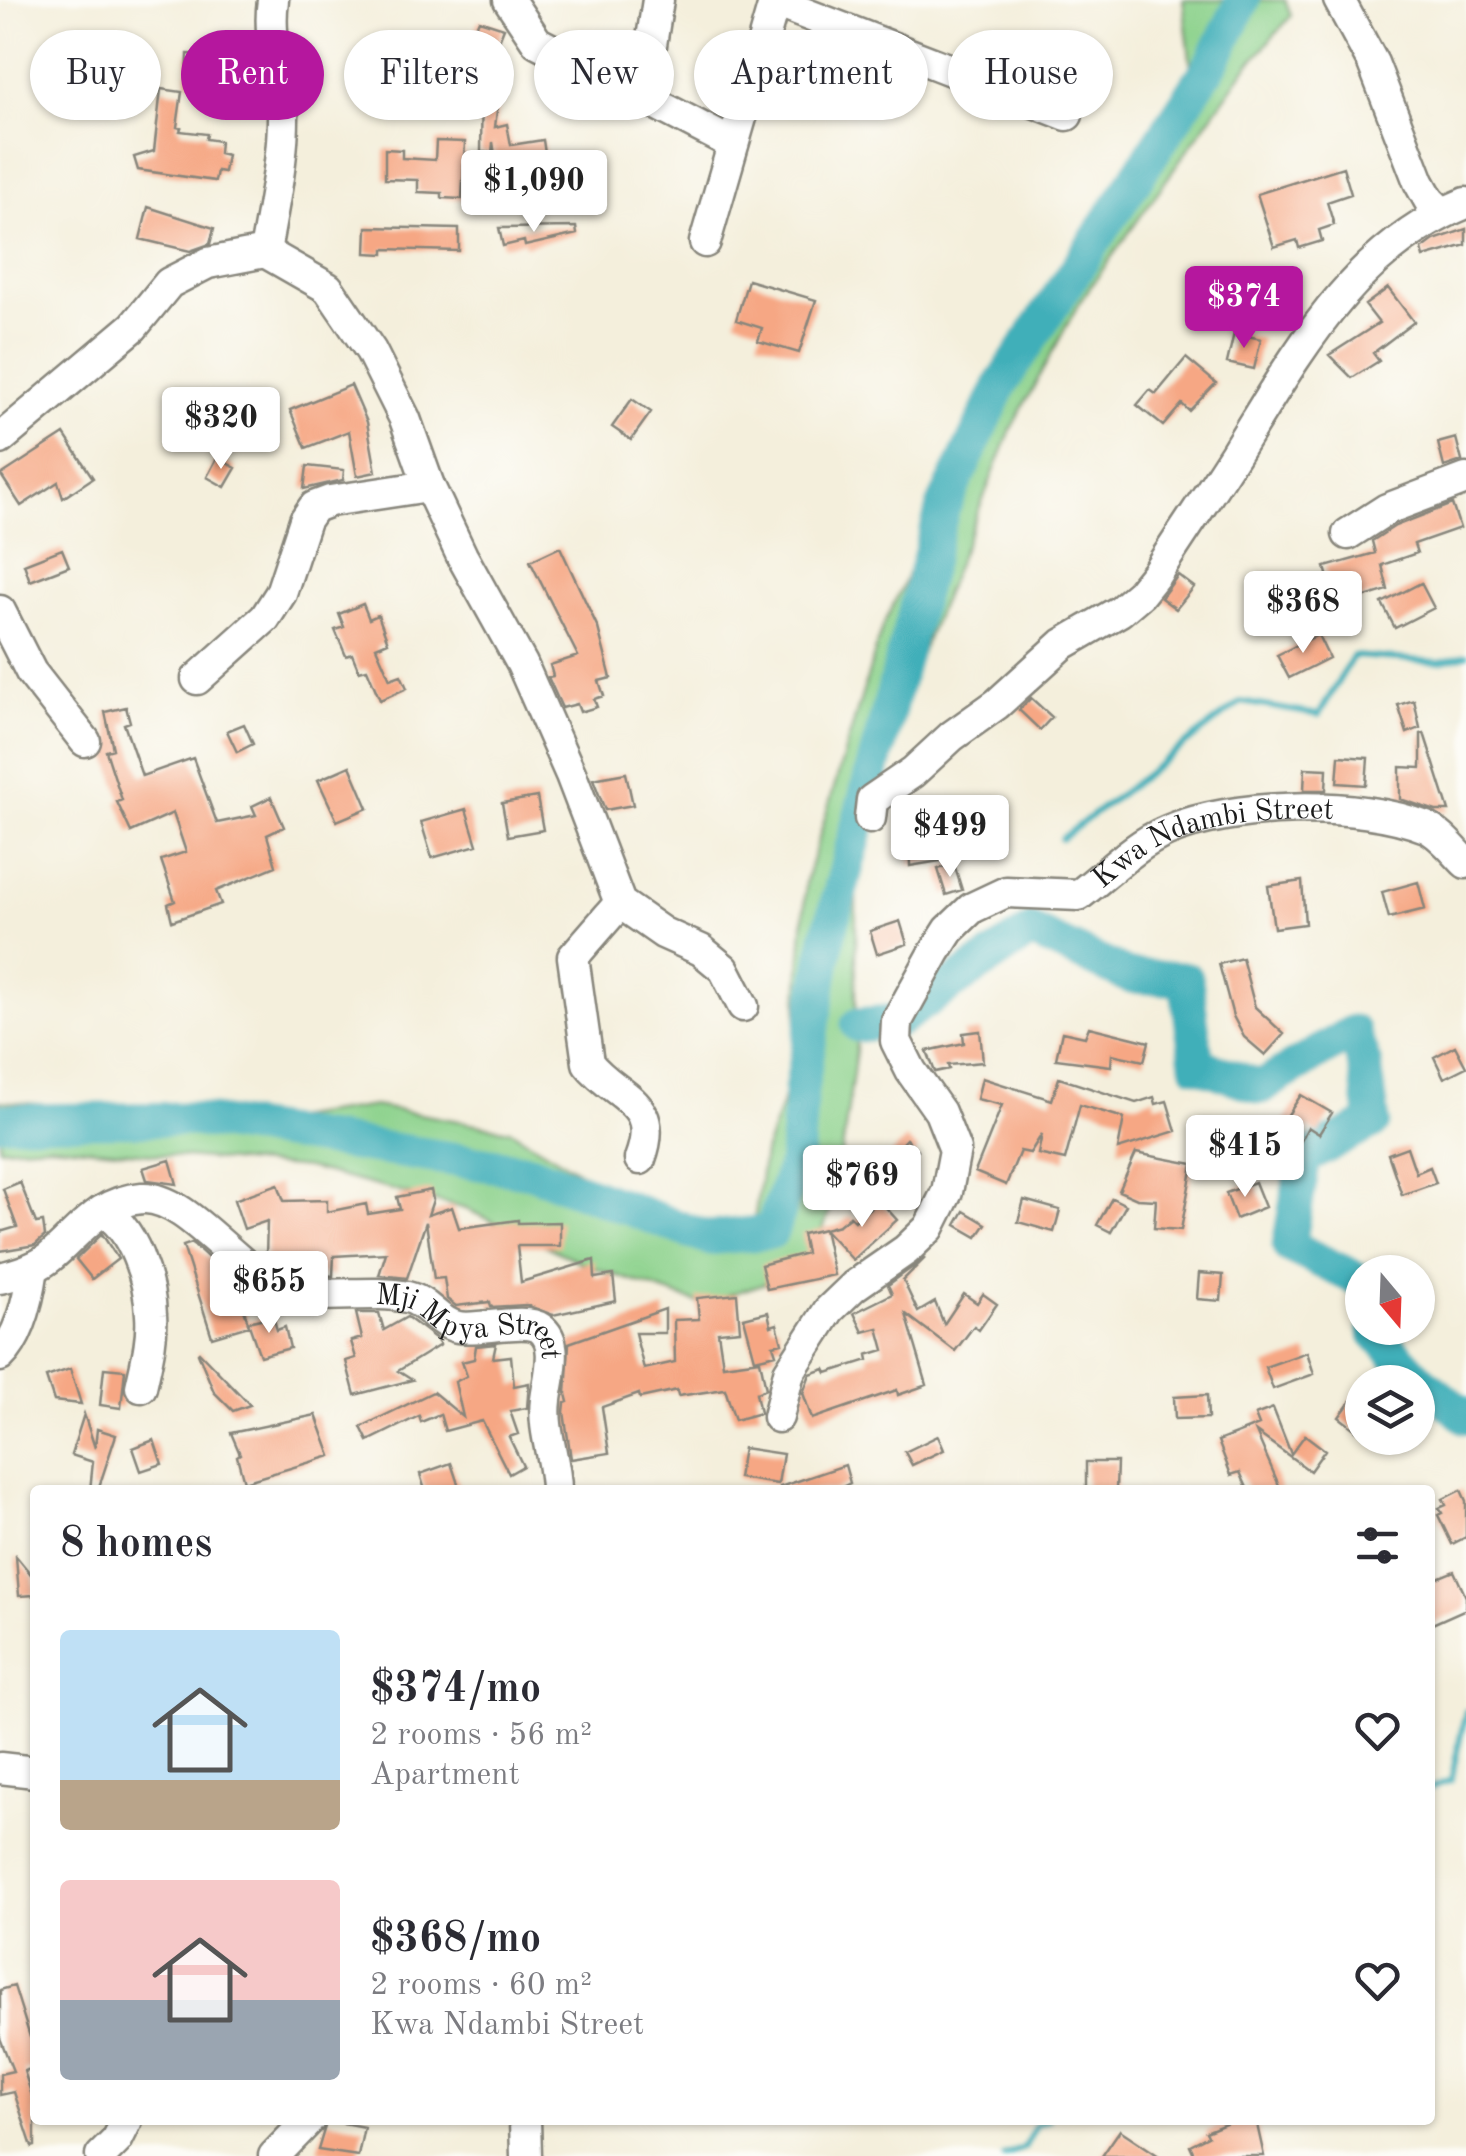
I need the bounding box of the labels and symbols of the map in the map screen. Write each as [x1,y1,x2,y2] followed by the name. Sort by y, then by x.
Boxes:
[453,150,615,235] pin: $1,090
[1185,266,1303,351] pin: $374
[162,387,280,472] pin: $320
[1244,571,1362,656] pin: $368
[891,795,1009,880] pin: $499
[1087,795,1335,894] street label: Kwa Ndambi Street
[1186,1115,1304,1200] pin: $415
[803,1145,921,1230] pin: $769
[210,1251,328,1336] pin: $655
[1345,1255,1435,1345] north arrow
[374,1281,565,1360] street label: Mji Mpya Street

